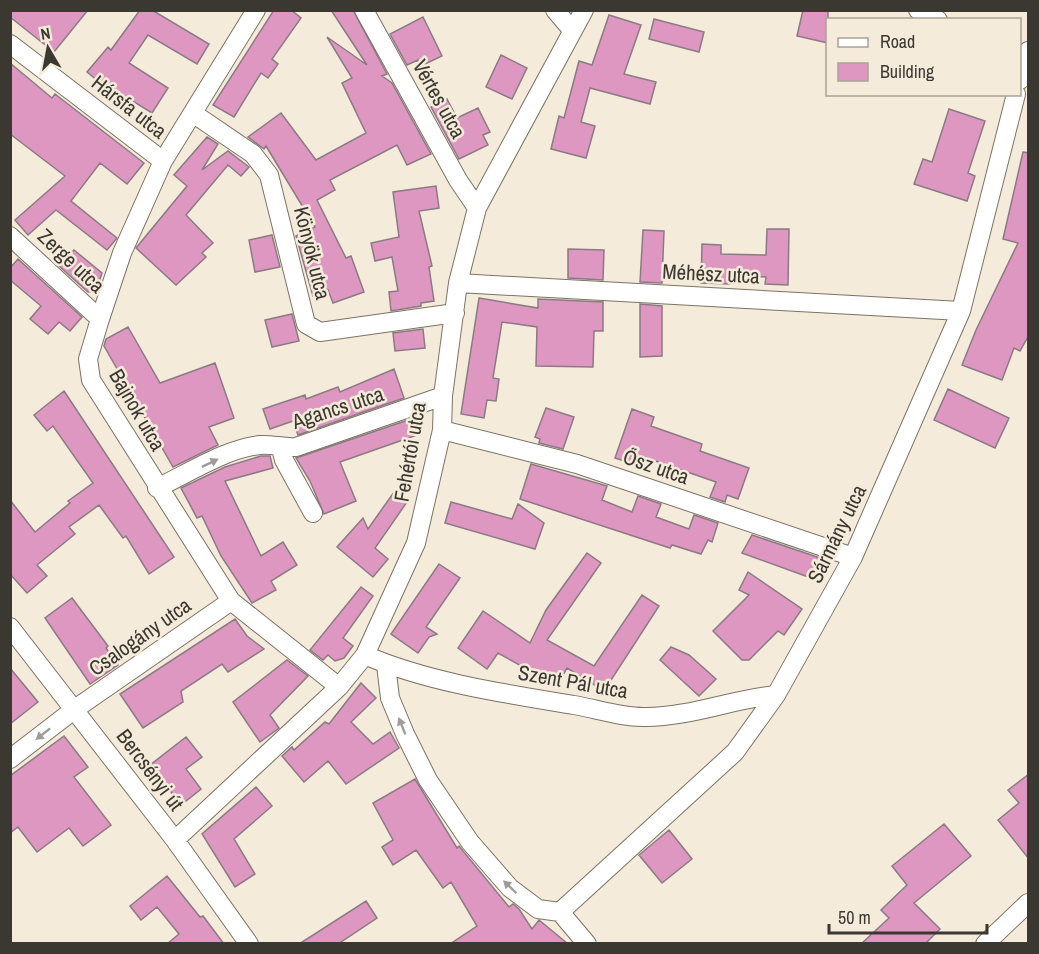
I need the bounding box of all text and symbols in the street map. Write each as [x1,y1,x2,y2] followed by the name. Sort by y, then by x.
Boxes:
[18,18,78,78] north arrow
[826,18,1021,96] legend
[39,22,52,45] text: N
[880,29,915,54] text: Road
[406,54,473,144] street label: Vértes utca
[880,59,935,84] text: Building
[86,68,173,145] street label: Hársfa utca
[287,203,338,303] street label: Könyök utca
[31,222,112,300] street label: Zerge utca
[662,256,761,291] street label: Méhész utca
[102,364,173,456] street label: Bajnok utca
[287,379,388,436] street label: Agancs utca
[386,399,433,504] street label: Fehértói utca
[619,442,693,491] street label: Ősz utca
[202,459,219,468] one-way arrow
[800,479,873,588] street label: Sármány utca
[83,590,197,683] street label: Csalogány utca
[516,658,631,706] street label: Szent Pál utca
[397,717,406,735] one-way arrow
[110,723,191,817] street label: Bercsényi út
[35,728,50,740] one-way arrow
[504,880,518,894] one-way arrow
[829,897,986,935] scale bar
[838,905,871,930] text: 50 m

